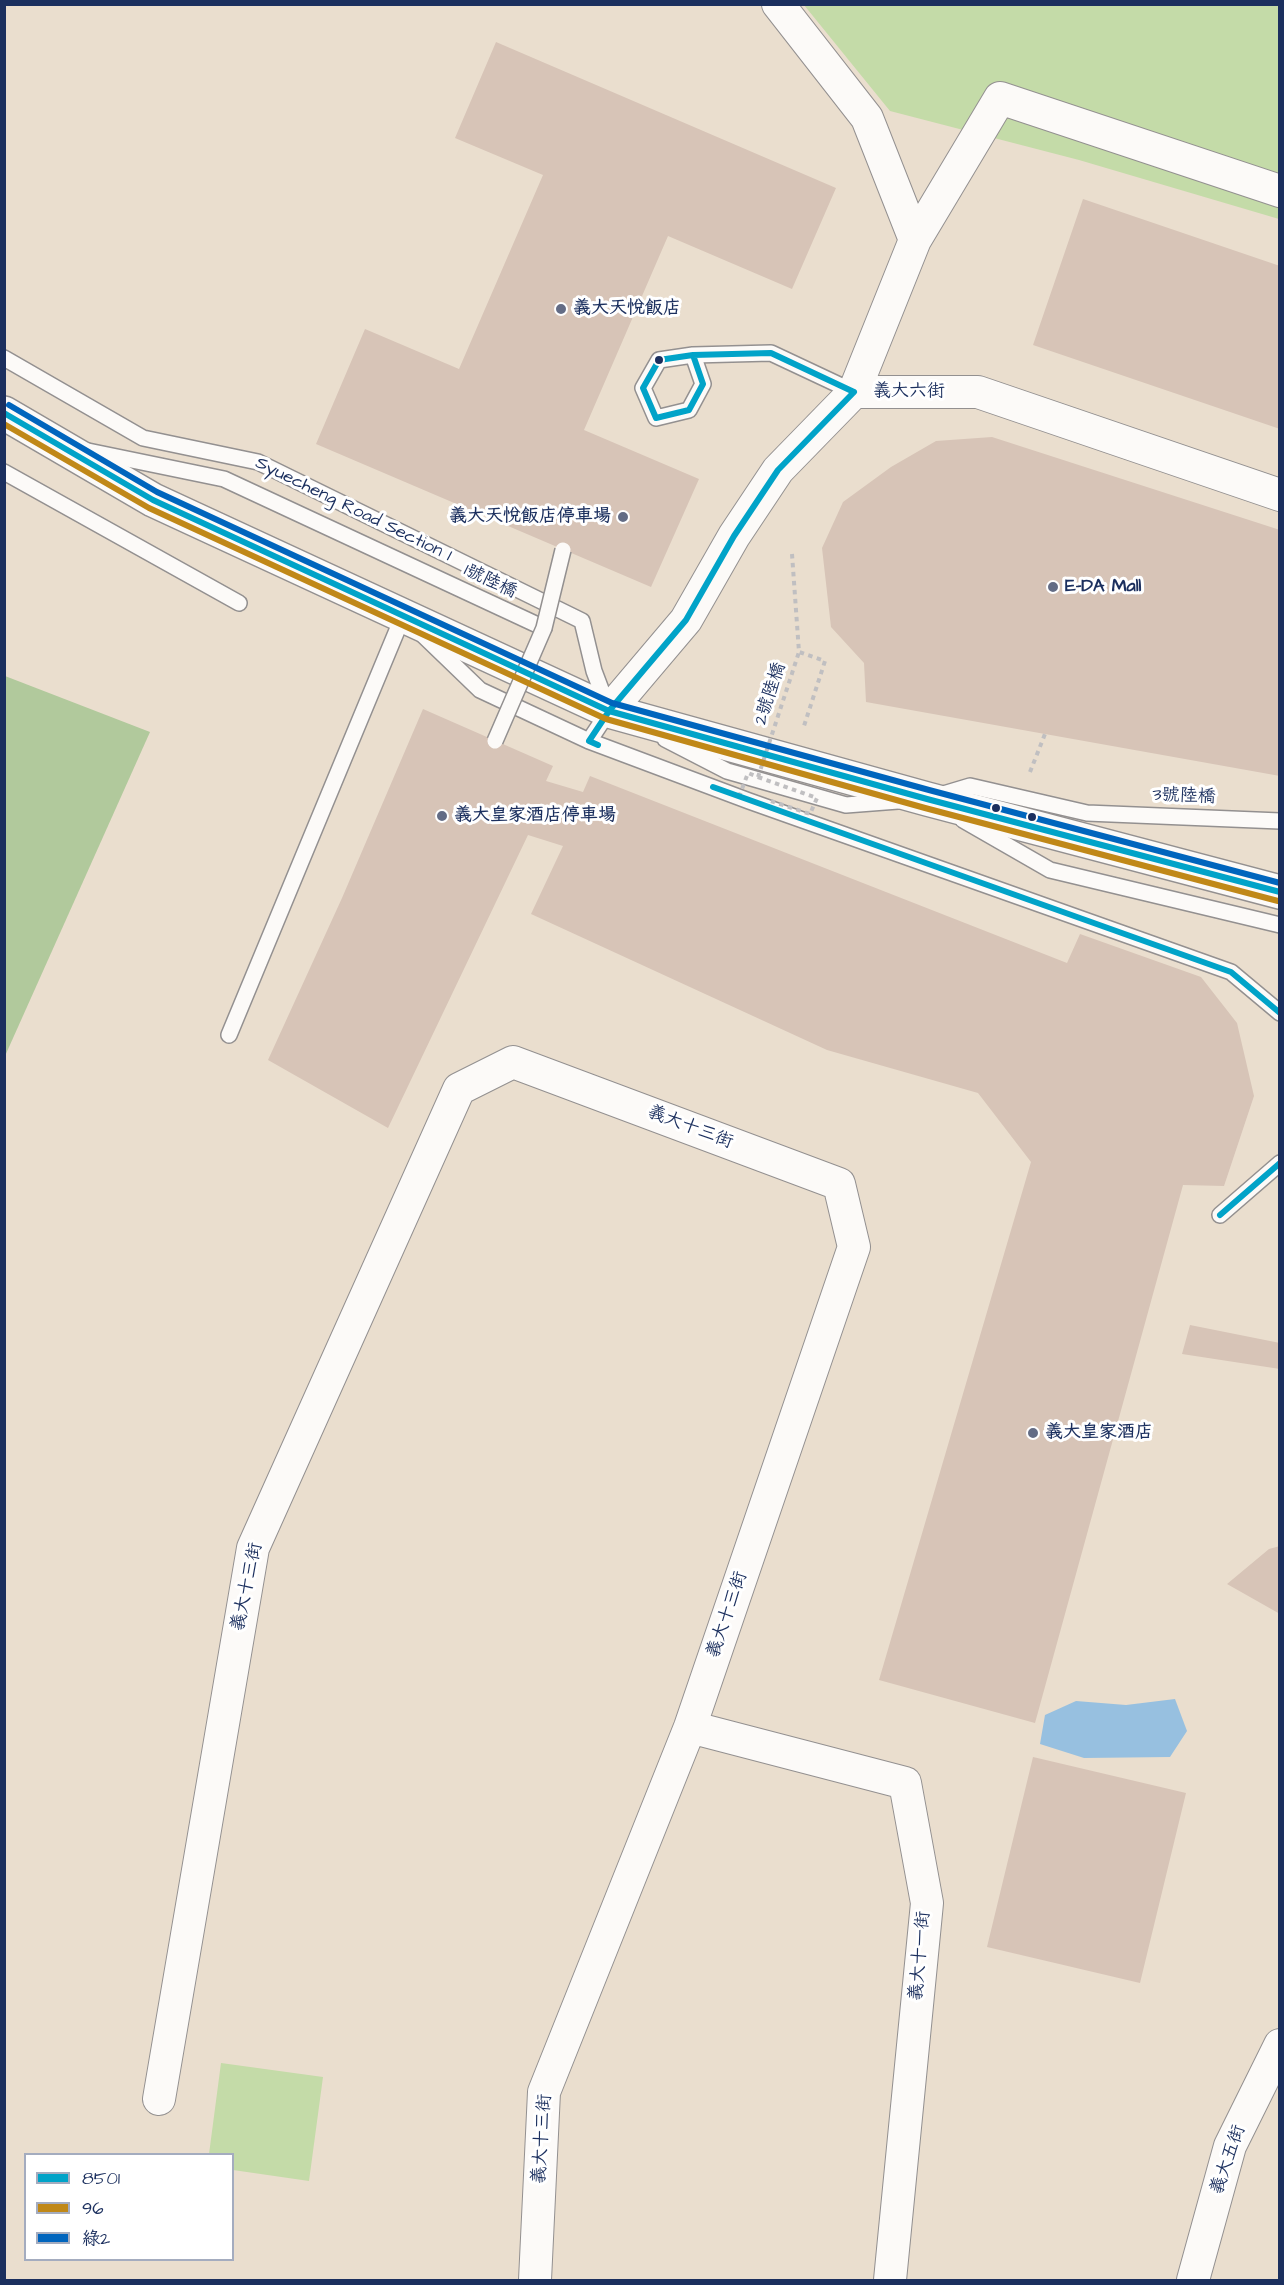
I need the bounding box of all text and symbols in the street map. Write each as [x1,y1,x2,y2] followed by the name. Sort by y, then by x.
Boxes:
[573,298,681,320] place label: 義大天悅飯店
[554,302,568,316] marker: 義大天悅飯店
[653,354,665,366] unlabelled marker
[873,381,945,403] street label: 義大六街
[251,453,455,567] street label: Syuecheng Road Section 1
[449,506,611,528] place label: 義大天悅飯店停車場
[616,510,630,524] marker: 義大天悅飯店停車場
[460,560,520,604] street label: 1號陸橋
[1065,576,1141,598] place label: E-DA Mall
[1046,580,1060,594] marker: E-DA Mall
[751,660,791,728] street label: 2號陸橋
[1152,785,1216,809] street label: 3號陸橋
[990,802,1002,814] unlabelled marker
[454,805,616,827] place label: 義大皇家酒店停車場
[435,809,449,823] marker: 義大皇家酒店停車場
[1026,811,1038,823] unlabelled marker
[644,1102,736,1154] street label: 義大十三街
[1045,1422,1153,1444] place label: 義大皇家酒店
[1026,1426,1040,1440] marker: 義大皇家酒店
[228,1541,268,1633] street label: 義大十三街
[703,1569,753,1661] street label: 義大十三街
[906,1910,936,2002] street label: 義大十一街
[529,2093,557,2185] street label: 義大十三街
[1207,2122,1251,2198] street label: 義大五街
[24,2153,234,2261] legend
[82,2166,120,2191] text: 8501
[82,2196,104,2221] text: 96
[82,2226,110,2251] text: 綠2

